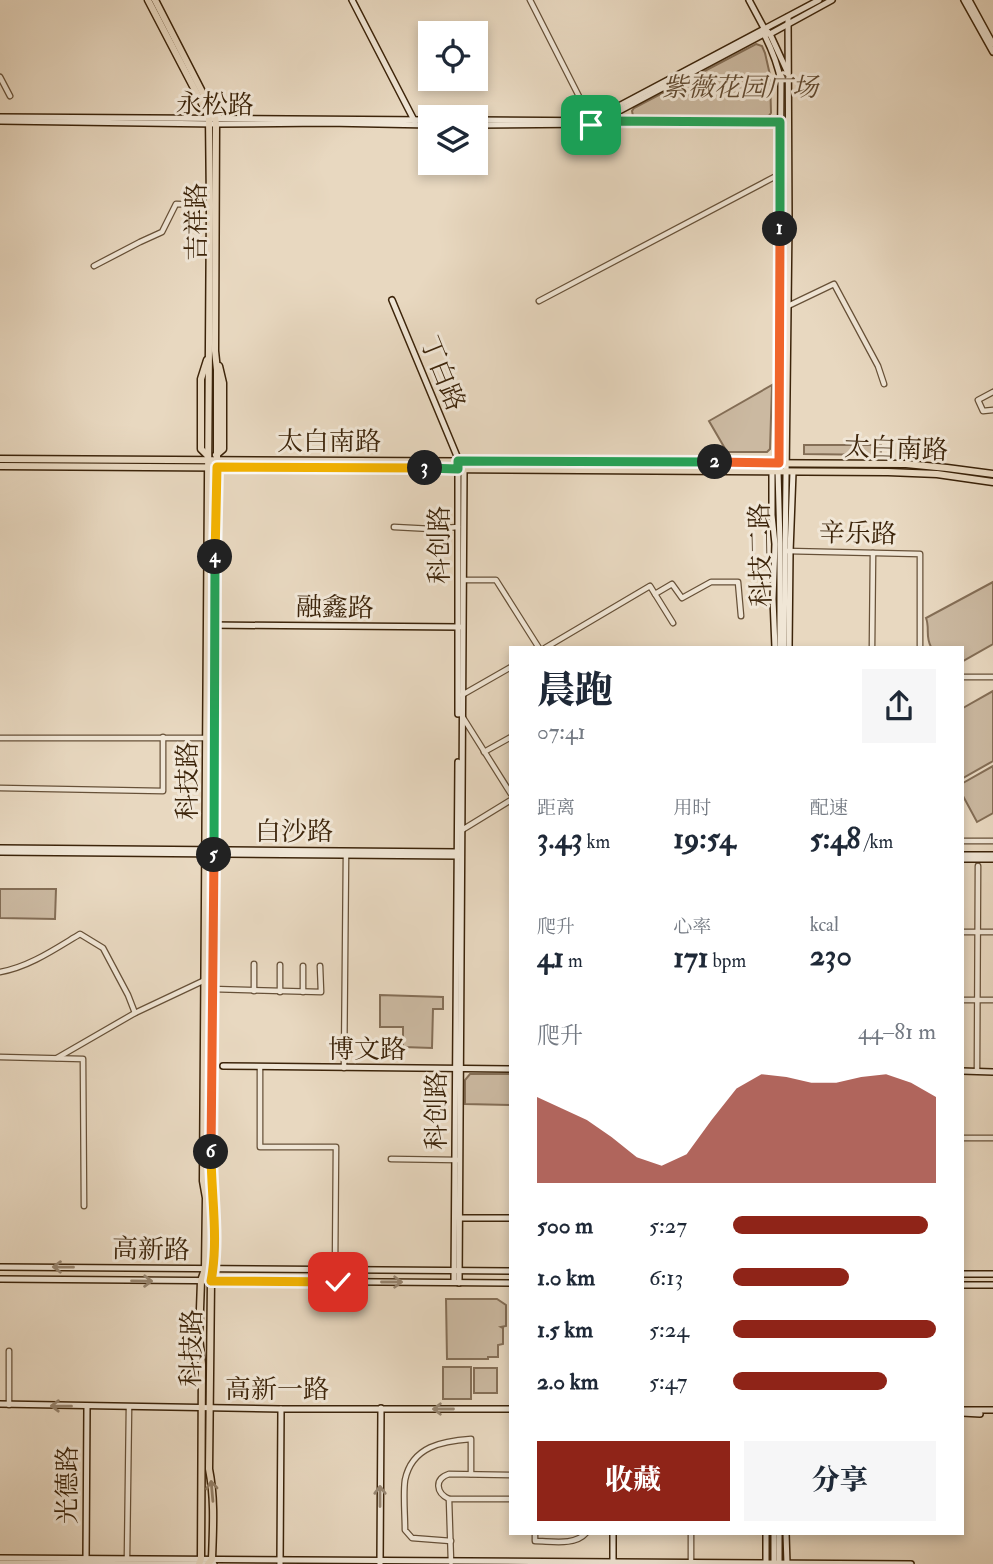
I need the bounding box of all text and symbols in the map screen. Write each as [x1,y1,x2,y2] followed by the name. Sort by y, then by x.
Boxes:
[418,21,488,175] map controls
[418,21,488,91] button: locate
[662,72,820,104] park label: 紫薇花园广场
[176,88,254,122] street label: 永松路
[561,95,621,155] pin
[418,105,488,175] button: layers
[572,106,610,144] icon: arrive
[181,183,213,261] street label: 吉祥路
[762,212,798,246] pin: 1
[776,216,783,240] text: 1
[413,331,472,416] street label: 丁白路
[277,426,381,458] street label: 太白南路
[843,431,948,467] street label: 太白南路
[698,444,732,480] pin: 2
[710,449,719,473] text: 2
[408,450,442,486] pin: 3
[421,455,428,479] text: 3
[744,503,778,607] street label: 科技二路
[424,506,456,584] street label: 科创路
[819,517,897,551] street label: 辛乐路
[198,540,232,574] pin: 4
[209,544,220,568] text: 4
[296,591,374,625] street label: 融鑫路
[537,667,613,715] text: 晨跑
[862,669,936,743] button: share
[537,717,586,746] text: 07:41
[172,742,204,820] street label: 科技路
[537,796,575,820] text: 距离
[673,796,711,820] text: 用时
[810,796,848,820] text: 配速
[255,816,333,848] street label: 白沙路
[537,820,582,857] text: 3.43
[673,820,735,857] text: 19:54
[810,820,861,857] text: 5:48
[582,830,610,854] text: km
[861,830,893,854] text: /km
[196,838,232,872] pin: 5
[209,842,218,866] text: 5
[810,913,839,937] text: kcal
[537,915,575,939] text: 爬升
[673,915,711,939] text: 心率
[810,937,852,974] text: 230
[537,939,564,976] text: 41
[673,939,709,976] text: 171
[564,949,583,973] text: m
[709,949,746,973] text: bpm
[858,1017,936,1046] text: 44–81 m
[537,1021,583,1050] text: 爬升
[328,1034,406,1066] street label: 博文路
[421,1072,453,1150] street label: 科创路
[194,1134,228,1170] pin: 6
[206,1139,215,1163] text: 6
[537,1211,593,1240] text: 500 m
[649,1211,687,1240] text: 5:27
[112,1233,190,1267] street label: 高新路
[308,1252,368,1312] pin
[52,1260,75,1274] one-way arrow
[319,1263,357,1301] icon: check
[537,1263,595,1292] text: 1.0 km
[649,1263,683,1292] text: 6:13
[130,1274,153,1287] one-way arrow
[380,1275,403,1289] one-way arrow
[175,1309,209,1387] street label: 科技路
[537,1315,593,1344] text: 1.5 km
[649,1315,689,1344] text: 5:24
[537,1367,599,1396] text: 2.0 km
[649,1367,687,1396] text: 5:47
[225,1374,329,1406] street label: 高新一路
[49,1399,72,1412] one-way arrow
[432,1402,455,1416] one-way arrow
[537,1441,730,1521] button: 收藏
[744,1441,936,1521] button: 分享
[52,1446,84,1524] street label: 光德路
[205,1480,218,1503] one-way arrow
[374,1485,387,1508] one-way arrow

